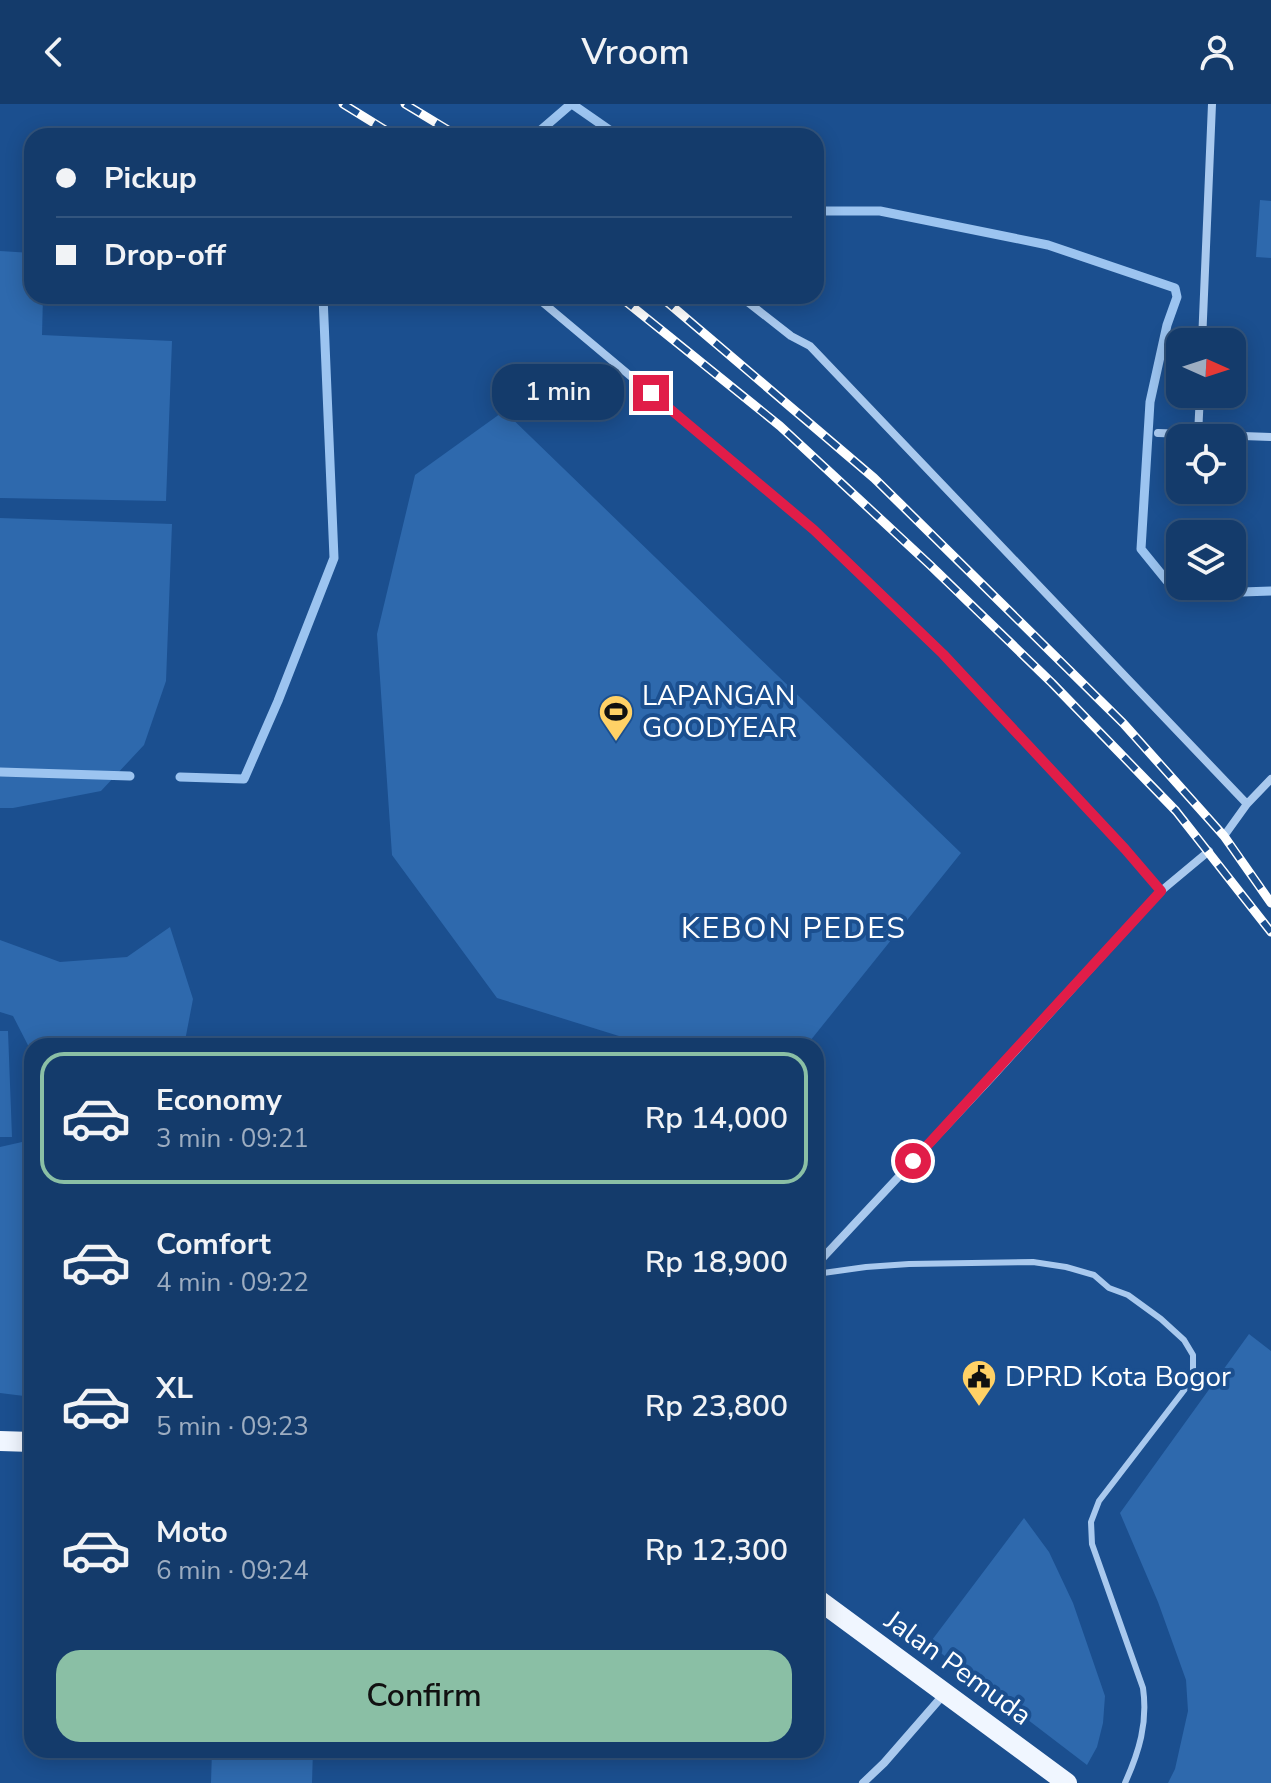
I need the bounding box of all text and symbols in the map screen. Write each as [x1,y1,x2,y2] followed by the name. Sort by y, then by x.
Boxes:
[581,28,690,77] text: Vroom
[32,30,76,74] icon: back
[1195,30,1239,74] icon: person
[104,158,197,199] text: Pickup
[104,235,226,276] text: Drop-off
[1166,328,1246,408] north arrow
[1166,328,1246,600] map controls
[491,365,623,421] callout: 1 min
[525,374,591,409] text: 1 min
[633,375,669,411] route end
[1166,424,1246,504] button: locate
[1166,520,1246,600] button: layers
[642,677,797,747] place label: LAPANGAN GOODYEAR
[597,693,635,743] sports icon: LAPANGAN GOODYEAR
[681,908,907,949] district label: KEBON PEDES
[156,1080,282,1121] text: Economy
[60,1082,132,1154] icon: car
[645,1098,788,1139] text: Rp 14,000
[156,1121,309,1156] text: 3 min · 09:21
[895,1143,931,1179] route start
[156,1224,271,1265] text: Comfort
[60,1226,132,1298] icon: car
[645,1242,788,1283] text: Rp 18,900
[156,1265,309,1300] text: 4 min · 09:22
[960,1358,998,1408] public building icon: DPRD Kota Bogor
[1005,1358,1231,1396] place label: DPRD Kota Bogor
[156,1368,193,1409] text: XL
[60,1370,132,1442] icon: car
[645,1386,788,1427] text: Rp 23,800
[156,1409,309,1444] text: 5 min · 09:23
[156,1512,228,1553] text: Moto
[60,1514,132,1586] icon: car
[645,1530,788,1571] text: Rp 12,300
[156,1553,309,1588] text: 6 min · 09:24
[876,1601,1039,1734] street label: Jalan Pemuda
[56,1650,792,1742] button: Confirm

